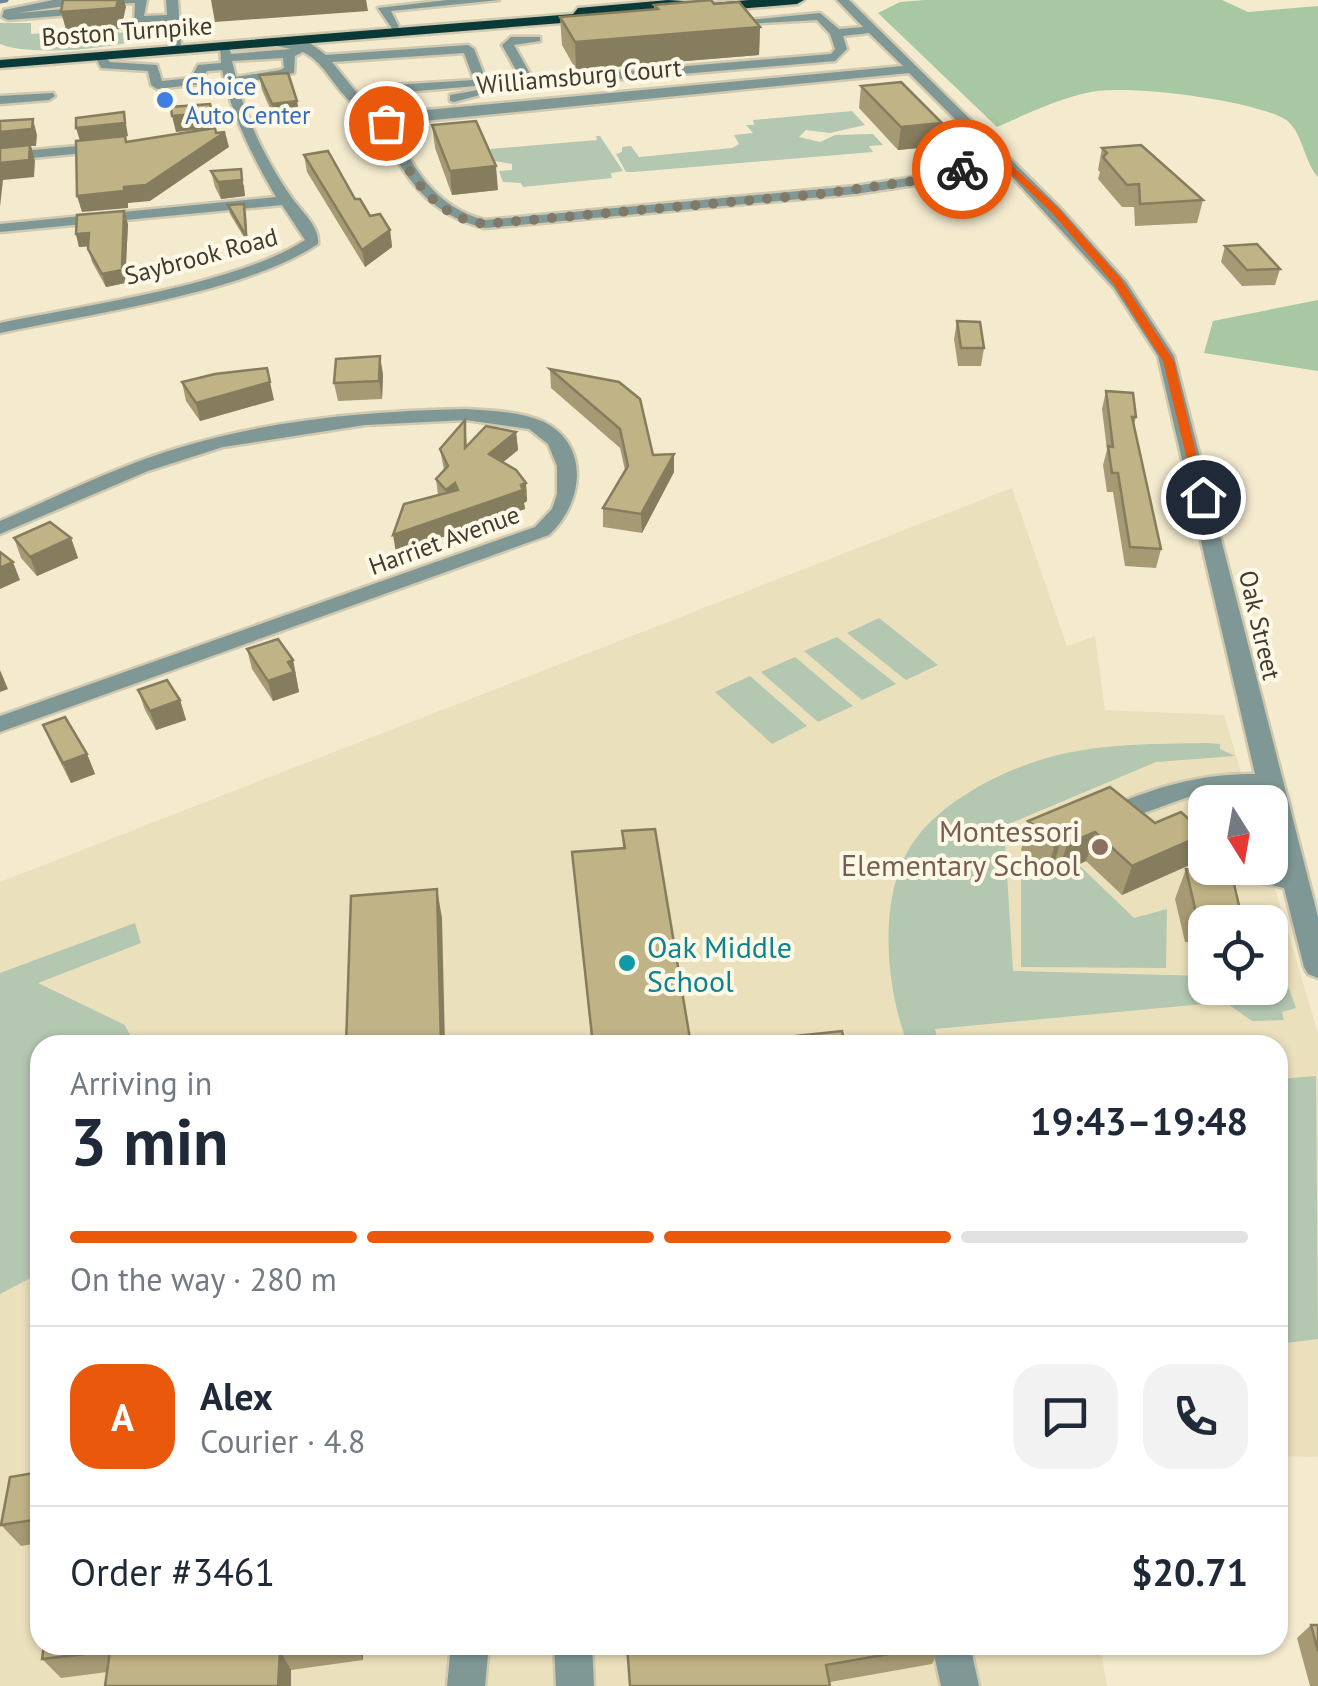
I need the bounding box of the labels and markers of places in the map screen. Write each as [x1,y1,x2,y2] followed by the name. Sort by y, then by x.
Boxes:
[185,70,311,131] place label: Choice Auto Center
[344,81,429,166] pin
[154,89,176,111] marker: Choice Auto Center
[1161,455,1246,540] pin
[841,811,1080,884] place label: Montessori Elementary School
[1089,836,1111,858] marker: Montessori Elementary School
[647,927,792,1000] place label: Oak Middle School
[616,952,638,974] marker: Oak Middle School

